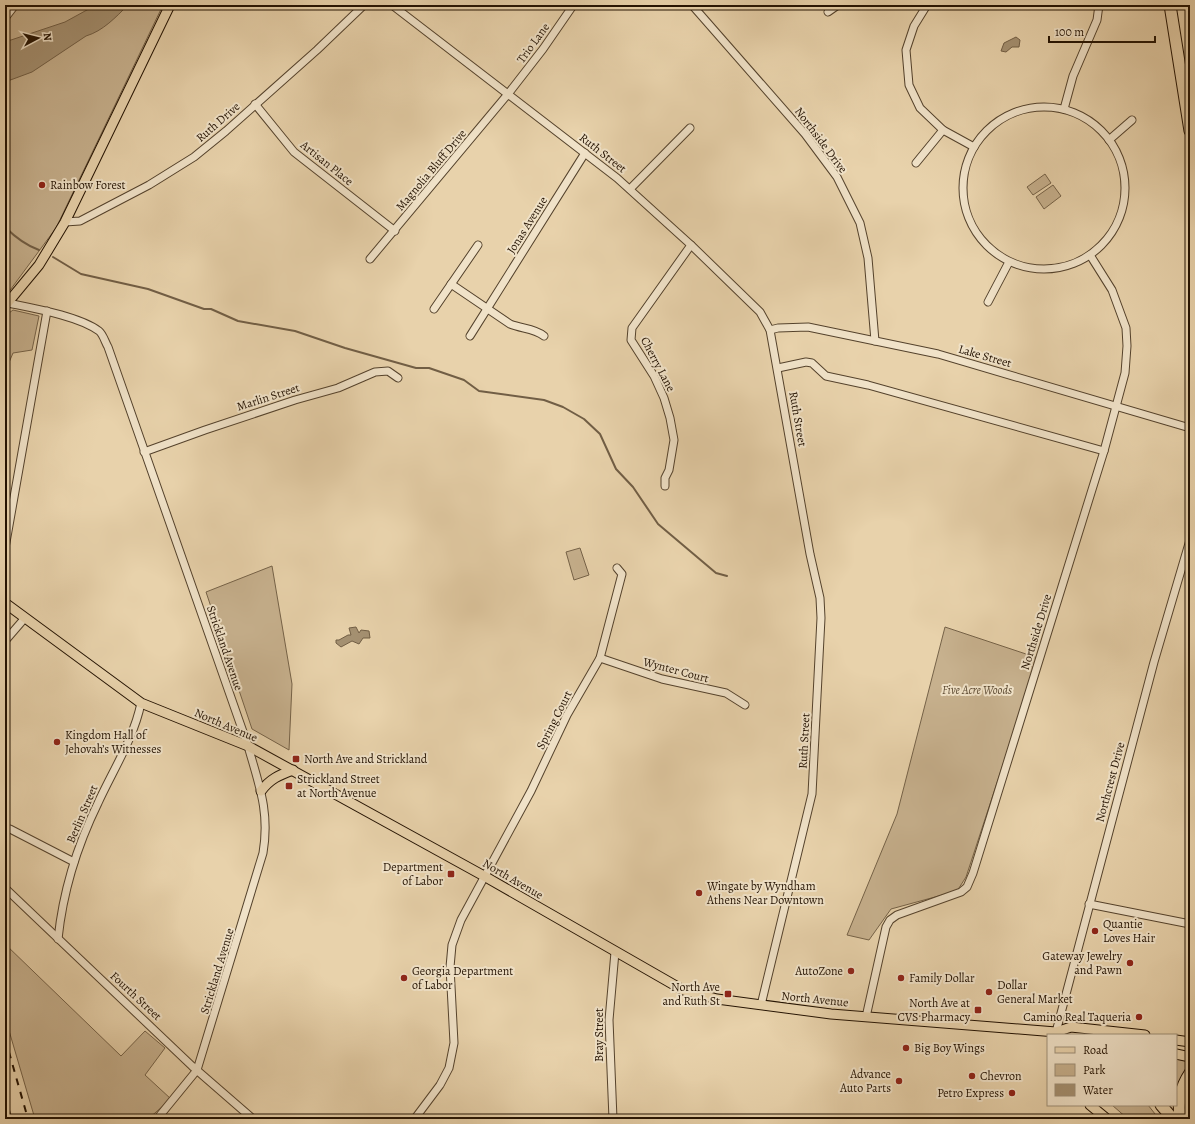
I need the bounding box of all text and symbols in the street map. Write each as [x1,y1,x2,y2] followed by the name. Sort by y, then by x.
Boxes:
[18,18,58,58] north arrow
[1049,18,1155,44] scale bar
[513,20,553,66] street label: Trio Lane
[1055,24,1084,40] text: 100 m
[39,32,55,42] text: N
[193,99,243,145] street label: Ruth Drive
[791,104,851,176] street label: Northside Drive
[392,126,470,214] street label: Magnolia Bluff Drive
[576,130,630,176] street label: Ruth Street
[297,136,357,189] street label: Artisan Place
[50,177,126,193] place label: Rainbow Forest
[37,180,47,190] marker: Rainbow Forest
[503,193,551,257] street label: Jonas Avenue
[637,334,679,394] street label: Cherry Lane
[957,341,1014,371] street label: Lake Street
[235,379,301,415] street label: Marlin Street
[785,390,811,448] street label: Ruth Street
[1017,592,1055,672] street label: Northside Drive
[203,603,247,693] street label: Strickland Avenue
[640,653,711,686] street label: Wynter Court
[942,682,1012,698] park label: Five Acre Woods
[532,688,576,752] street label: Spring Court
[192,704,260,746] street label: North Avenue
[795,713,813,769] street label: Ruth Street
[65,727,162,757] place label: Kingdom Hall of Jehovah’s Witnesses
[52,737,62,747] marker: Kingdom Hall of Jehovah’s Witnesses
[1092,740,1128,824] street label: Northcrest Drive
[304,751,428,767] place label: North Ave and Strickland
[291,754,301,764] marker: North Ave and Strickland
[297,771,380,801] place label: Strickland Street at North Avenue
[284,781,294,791] marker: Strickland Street at North Avenue
[63,782,101,846] street label: Berlin Street
[480,855,546,903] street label: North Avenue
[383,859,443,889] place label: Department of Labor
[446,869,456,879] marker: Department of Labor
[706,878,824,908] place label: Wingate by Wyndham Athens Near Downtown
[694,888,704,898] marker: Wingate by Wyndham Athens Near Downtown
[1103,916,1155,946] place label: Quantie Loves Hair
[196,926,238,1016] street label: Strickland Avenue
[1090,926,1100,936] marker: Quantie Loves Hair
[1042,948,1123,978] place label: Gateway Jewelry and Pawn
[1125,958,1135,968] marker: Gateway Jewelry and Pawn
[412,963,513,993] place label: Georgia Department of Labor
[794,963,843,979] place label: AutoZone
[846,966,856,976] marker: AutoZone
[107,968,165,1024] street label: Fourth Street
[909,970,975,986] place label: Family Dollar
[399,973,409,983] marker: Georgia Department of Labor
[896,973,906,983] marker: Family Dollar
[997,977,1073,1007] place label: Dollar General Market
[662,979,720,1009] place label: North Ave and Ruth St
[984,987,994,997] marker: Dollar General Market
[781,988,849,1010] street label: North Avenue
[723,989,733,999] marker: North Ave and Ruth St
[897,995,971,1025] place label: North Ave at CVS Pharmacy
[973,1005,983,1015] marker: North Ave at CVS Pharmacy
[591,1008,607,1062] street label: Bray Street
[1023,1009,1131,1025] place label: Camino Real Taqueria
[1134,1012,1144,1022] marker: Camino Real Taqueria
[1047,1034,1177,1106] legend
[914,1040,985,1056] place label: Big Boy Wings
[1083,1042,1109,1058] text: Road
[901,1043,911,1053] marker: Big Boy Wings
[1083,1062,1106,1078] text: Park
[839,1066,891,1096] place label: Advance Auto Parts
[980,1068,1022,1084] place label: Chevron
[967,1071,977,1081] marker: Chevron
[894,1076,904,1086] marker: Advance Auto Parts
[1082,1082,1113,1098] text: Water
[937,1085,1004,1101] place label: Petro Express
[1007,1088,1017,1098] marker: Petro Express

